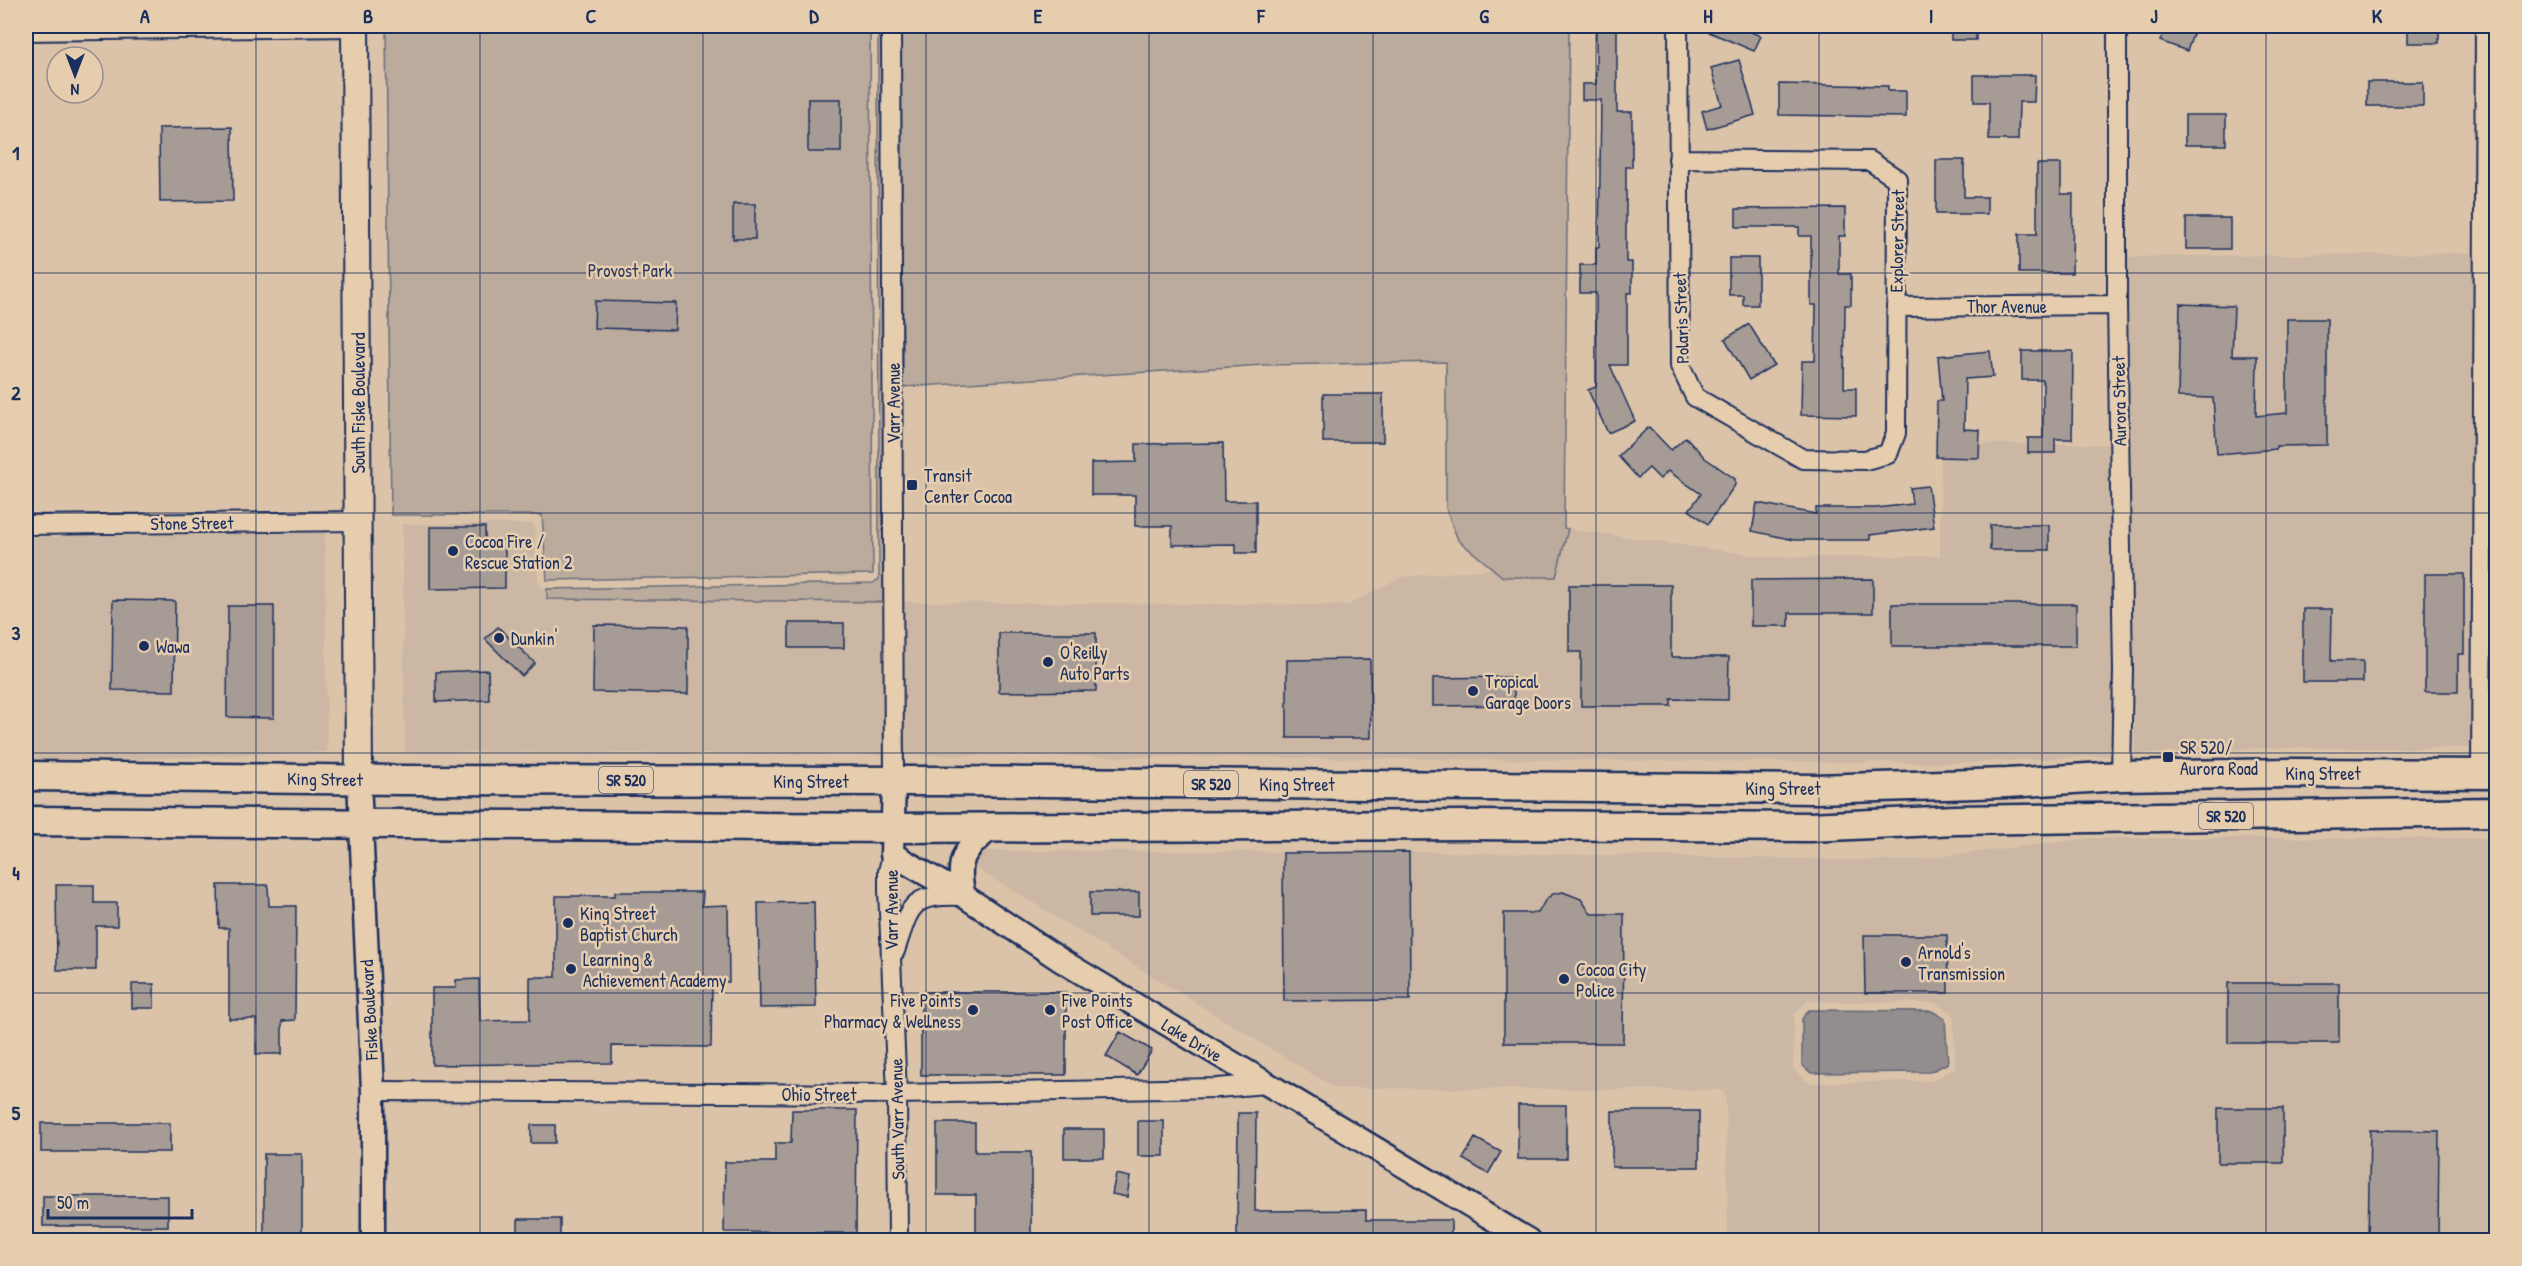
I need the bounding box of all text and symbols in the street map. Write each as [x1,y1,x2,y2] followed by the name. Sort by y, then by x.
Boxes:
[140,2,150,29] text: A
[363,2,373,29] text: B
[586,2,597,29] text: C
[809,2,819,29] text: D
[1034,2,1043,29] text: E
[1256,2,1266,29] text: F
[1479,2,1489,29] text: G
[1703,2,1713,29] text: H
[1929,2,1933,29] text: I
[2150,2,2158,29] text: J
[2372,2,2383,29] text: K
[45,45,105,105] north arrow
[70,79,79,101] text: N
[12,139,20,166] text: 1
[1884,189,1910,293] street label: Explorer Street
[588,258,673,283] park label: Provost Park
[1667,271,1695,364] street label: Polaris Street
[1967,294,2047,319] street label: Thor Avenue
[346,333,371,473] street label: South Fiske Boulevard
[2106,355,2132,446] street label: Aurora Street
[881,363,906,443] street label: Varr Avenue
[11,379,21,406] text: 2
[924,463,1012,509] place label: Transit Center Cocoa
[905,478,919,492] marker: Transit Center Cocoa
[150,510,235,536] street label: Stone Street
[465,529,573,575] place label: Cocoa Fire / Rescue Station 2
[446,544,460,558] marker: Cocoa Fire / Rescue Station 2
[12,619,21,646] text: 3
[511,626,558,651] place label: Dunkin'
[492,631,506,645] marker: Dunkin'
[156,634,190,659] place label: Wawa
[137,639,151,653] marker: Wawa
[1060,640,1129,686] place label: O'Reilly Auto Parts
[1041,655,1055,669] marker: O'Reilly Auto Parts
[1485,669,1571,715] place label: Tropical Garage Doors
[1466,684,1480,698] marker: Tropical Garage Doors
[2180,735,2258,781] place label: SR 520/ Aurora Road
[2161,750,2175,764] marker: SR 520/ Aurora Road
[2285,761,2362,786] street label: King Street
[287,766,364,792] street label: King Street
[599,767,653,793] road number: SR 520
[773,769,850,794] street label: King Street
[1184,771,1238,797] road number: SR 520
[1259,772,1336,797] street label: King Street
[1745,776,1822,801] street label: King Street
[2199,803,2253,829] road number: SR 520
[12,859,20,886] text: 4
[879,870,904,950] street label: Varr Avenue
[580,901,678,947] place label: King Street Baptist Church
[561,916,575,930] marker: King Street Baptist Church
[1918,940,2005,986] place label: Arnold's Transmission
[583,947,727,993] place label: Learning & Achievement Academy
[1899,955,1913,969] marker: Arnold's Transmission
[1576,957,1647,1003] place label: Cocoa City Police
[354,959,384,1062] street label: Fiske Boulevard
[564,962,578,976] marker: Learning & Achievement Academy
[1557,972,1571,986] marker: Cocoa City Police
[824,988,961,1034] place label: Five Points Pharmacy & Wellness
[1061,988,1133,1034] place label: Five Points Post Office
[966,1003,980,1017] marker: Five Points Pharmacy & Wellness
[1043,1003,1057,1017] marker: Five Points Post Office
[1157,1012,1227,1068] street label: Lake Drive
[883,1058,911,1180] street label: South Varr Avenue
[782,1082,857,1107] street label: Ohio Street
[12,1099,21,1126] text: 5
[48,1182,192,1220] scale bar
[57,1190,89,1215] text: 50 m

